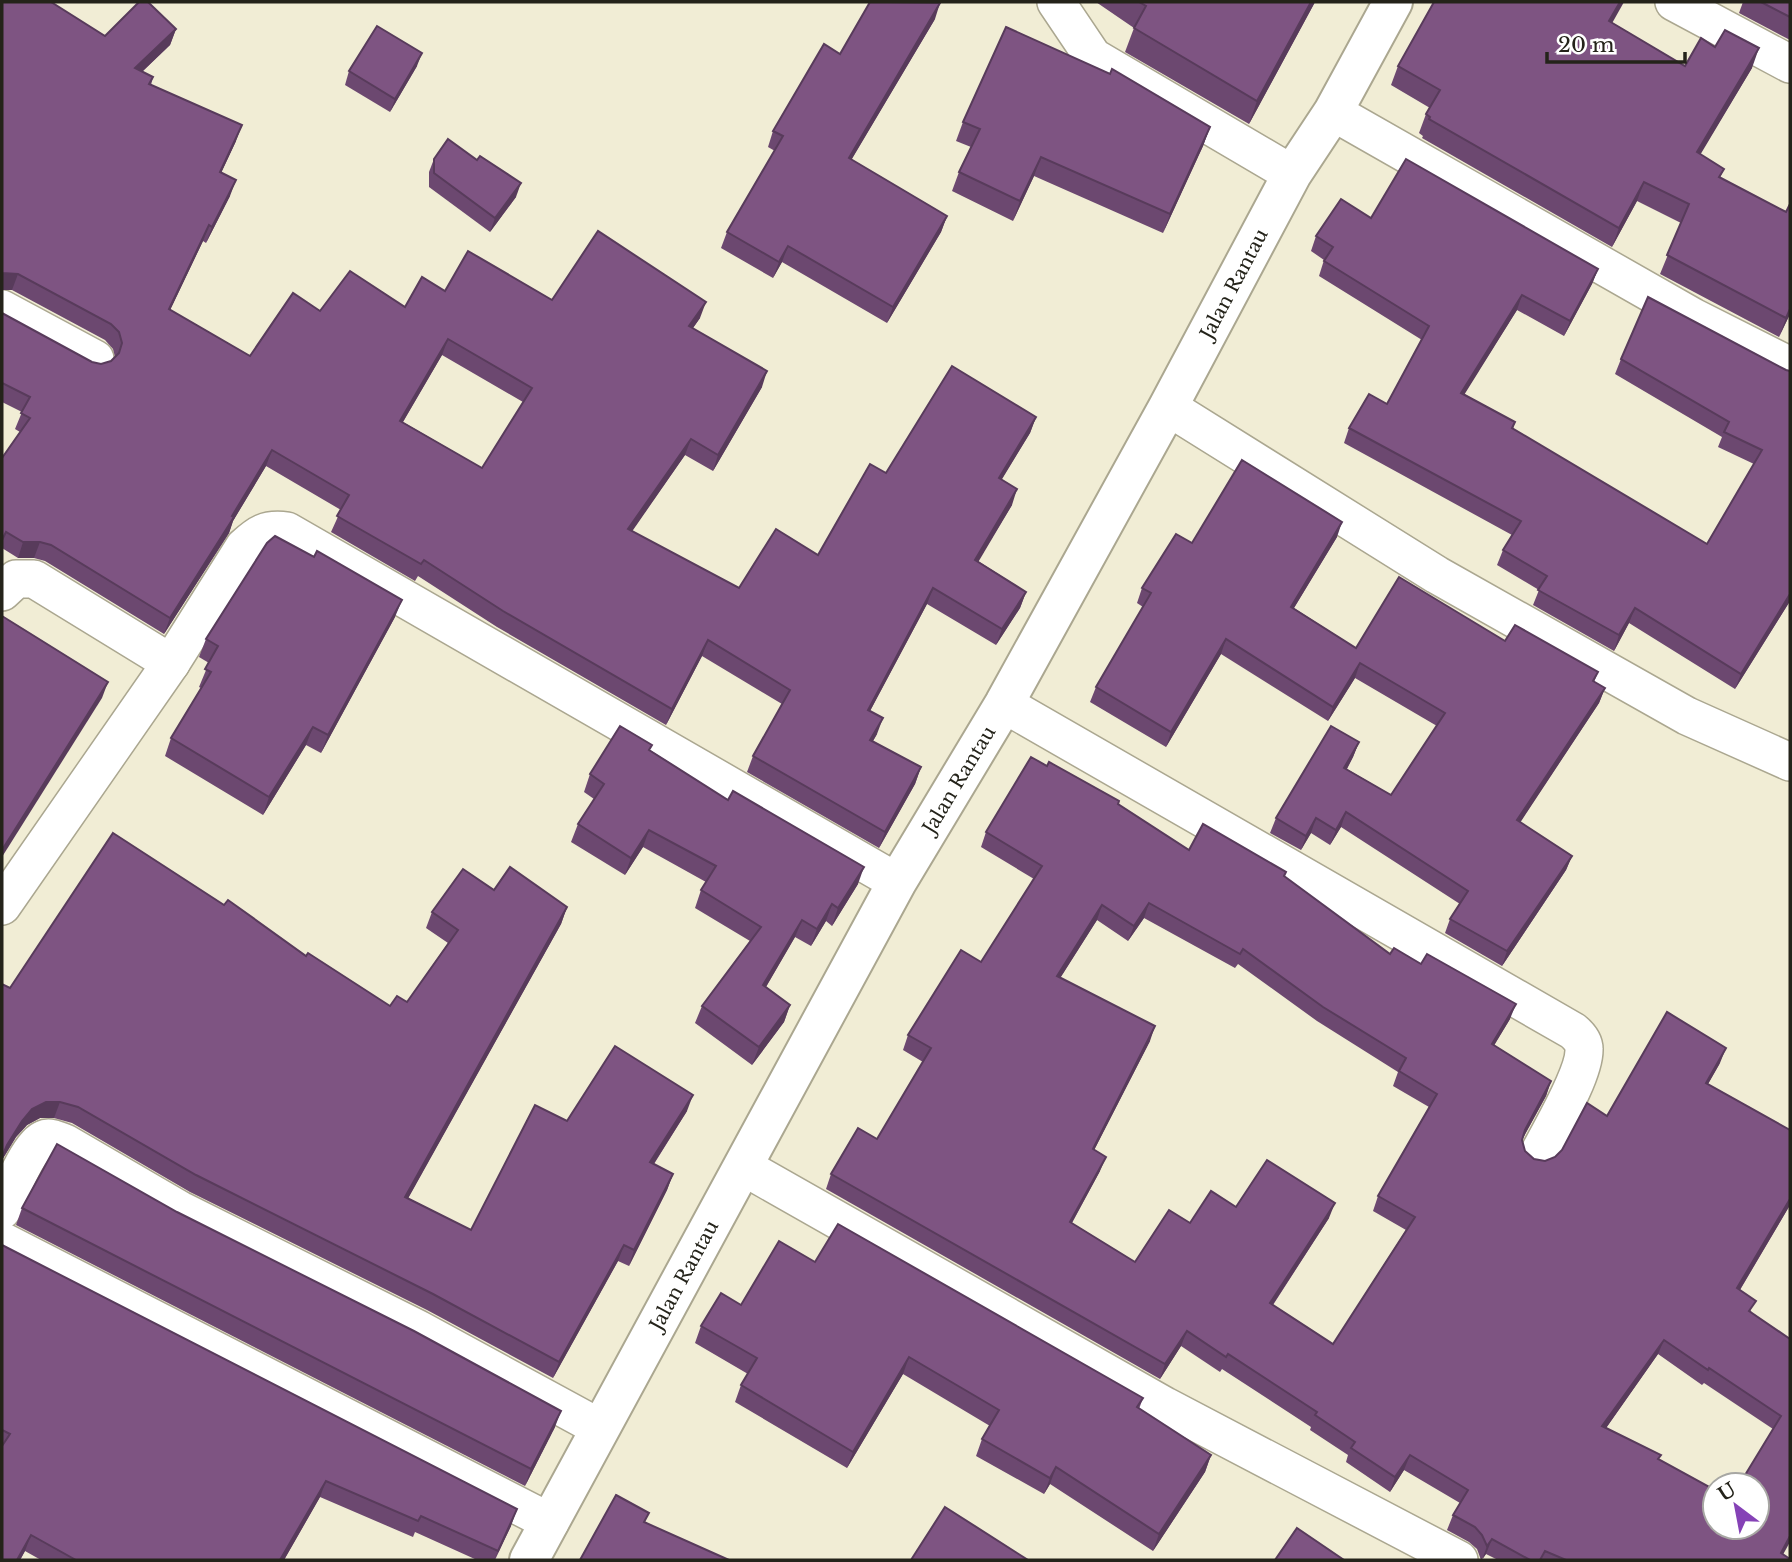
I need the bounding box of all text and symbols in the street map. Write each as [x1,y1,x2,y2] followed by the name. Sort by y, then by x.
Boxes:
[1547,21,1685,65] scale bar
[1558,32,1615,58] text: 20 m
[1194,225,1273,346] street label: Jalan Rantau
[916,721,1000,840] street label: Jalan Rantau
[643,1216,723,1337] street label: Jalan Rantau
[1701,1471,1771,1541] north arrow
[1714,1478,1741,1506] text: U

